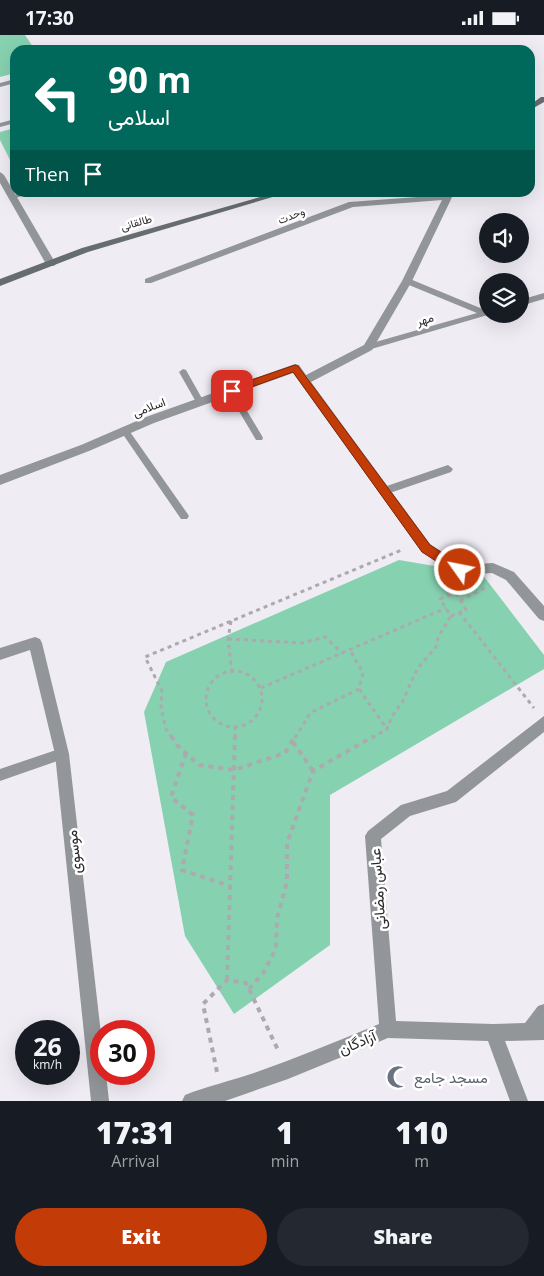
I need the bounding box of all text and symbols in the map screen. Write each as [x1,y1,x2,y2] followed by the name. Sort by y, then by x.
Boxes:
[25,5,74,31] text: 17:30
[108,56,191,103] text: 90 m
[25,65,90,130] icon: left
[108,101,170,131] text: اسلامی
[79,160,107,188] icon: arrive
[25,161,69,187] text: Then
[275,203,307,227] street label: وحدت
[119,210,153,234] street label: طالقانی
[479,213,529,323] map controls
[479,213,529,263] button: sound
[479,273,529,323] button: layers
[414,308,436,330] street label: مهر
[211,370,253,412] pin
[218,377,246,405] icon: arrive
[130,393,168,421] street label: اسلامی
[433,543,485,595] position arrow
[61,829,86,875] street label: موسوی
[364,847,391,930] street label: عباس رمضانی
[90,1020,155,1085] speed limit sign: 30
[335,1025,380,1059] street label: آزادگان
[33,1029,62,1063] text: 26
[33,1056,62,1073] text: km/h
[385,1064,411,1090] mosque icon: مسجد جامع
[414,1067,488,1089] place label: مسجد جامع
[96,1112,175,1153] text: 17:31
[276,1112,294,1153] text: 1
[395,1112,448,1153] text: 110
[111,1150,159,1172] text: Arrival
[271,1150,299,1172] text: min
[414,1150,429,1172] text: m
[15,1208,267,1266] button: Exit
[277,1208,529,1266] button: Share

